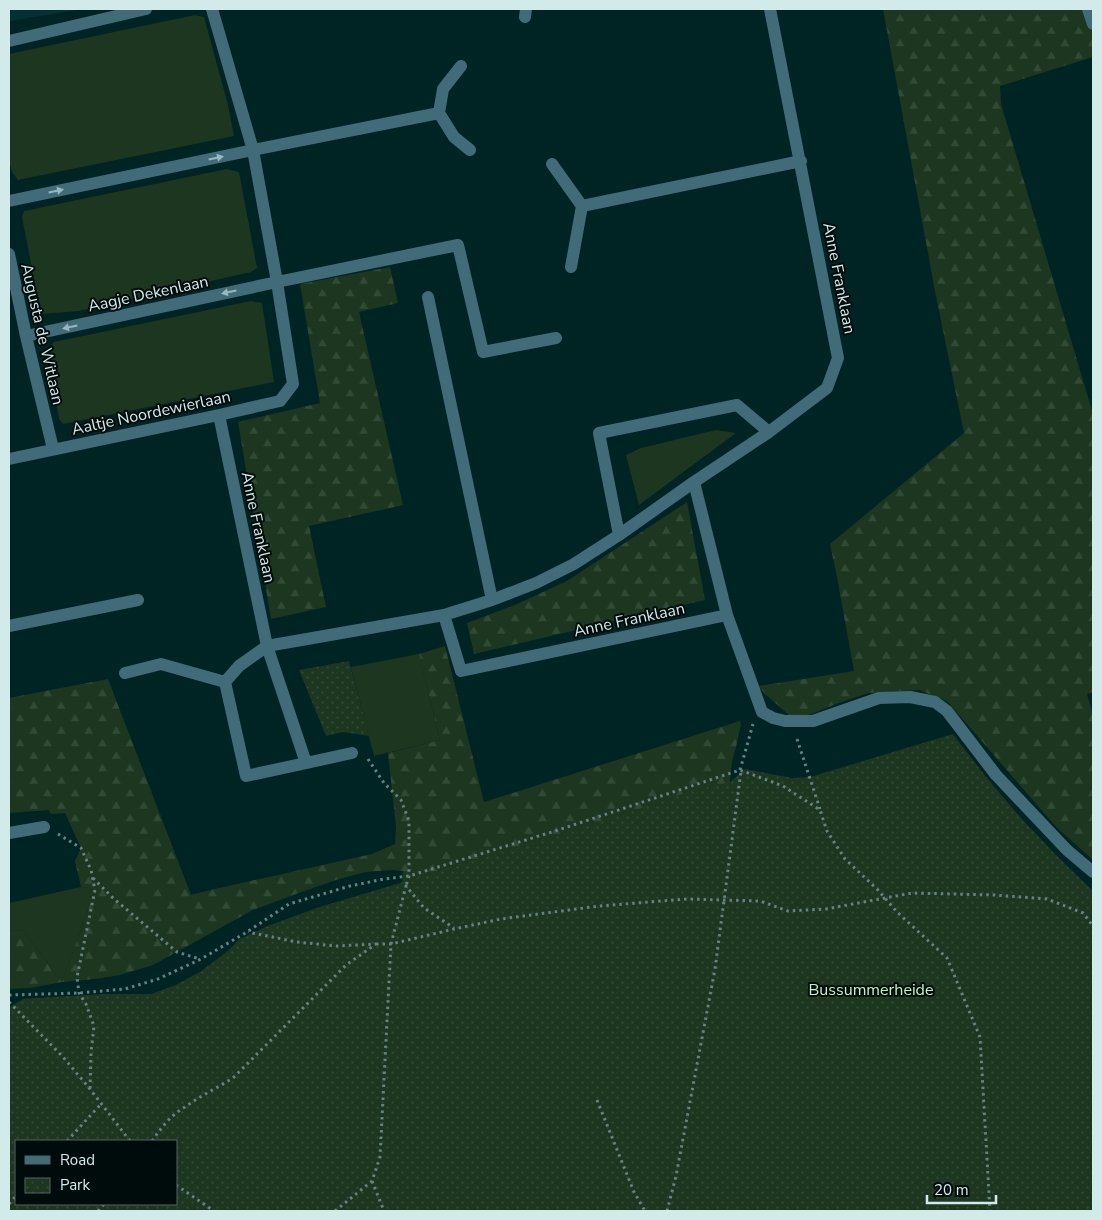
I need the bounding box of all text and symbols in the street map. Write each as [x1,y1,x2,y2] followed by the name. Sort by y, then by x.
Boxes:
[208,154,223,162] one-way arrow
[49,187,64,195] one-way arrow
[817,221,861,336] street label: Anne Franklaan
[15,261,69,407] street label: Augusta de Witlaan
[86,270,210,317] street label: Aagje Dekenlaan
[222,288,237,296] one-way arrow
[63,323,78,331] one-way arrow
[70,385,233,441] street label: Aaltje Noordewierlaan
[236,470,281,585] street label: Anne Franklaan
[572,597,687,642] street label: Anne Franklaan
[809,979,933,1001] park label: Bussummerheide
[15,1140,178,1205] legend
[60,1150,95,1170] text: Road
[927,1172,996,1204] scale bar
[60,1175,90,1195] text: Park
[934,1180,969,1200] text: 20 m

